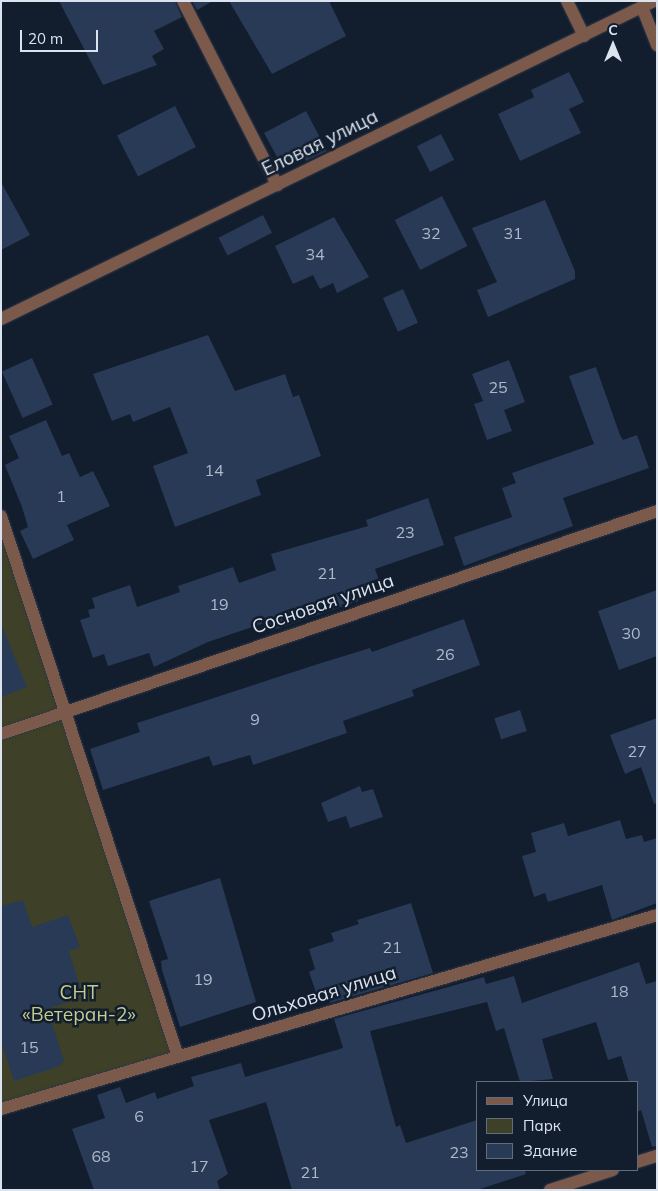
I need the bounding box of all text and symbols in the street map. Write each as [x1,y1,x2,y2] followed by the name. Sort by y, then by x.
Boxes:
[22,20,100,52] scale bar
[588,20,638,70] north arrow
[608,21,618,39] text: С
[28,29,63,48] text: 20 m
[258,105,382,181] street label: Еловая улица
[421,223,441,243] house number: 32
[503,223,523,243] house number: 31
[305,244,325,264] house number: 34
[488,377,508,397] house number: 25
[204,460,224,480] house number: 14
[56,486,66,506] house number: 1
[395,522,415,542] house number: 23
[317,563,337,583] house number: 21
[249,569,397,639] street label: Сосновая улица
[209,594,229,614] house number: 19
[621,623,641,643] house number: 30
[435,644,455,664] house number: 26
[250,709,260,729] house number: 9
[627,741,647,761] house number: 27
[382,937,402,957] house number: 21
[249,961,399,1027] street label: Ольховая улица
[193,969,213,989] house number: 19
[609,981,629,1001] house number: 18
[22,982,136,1026] park label: СНТ «Ветеран-2»
[19,1037,39,1057] house number: 15
[476,1081,638,1171] legend
[523,1091,568,1110] text: Улица
[134,1106,144,1126] house number: 6
[523,1116,561,1135] text: Парк
[523,1141,577,1160] text: Здание
[449,1142,469,1162] house number: 23
[91,1146,111,1166] house number: 68
[189,1156,209,1176] house number: 17
[300,1162,320,1182] house number: 21

